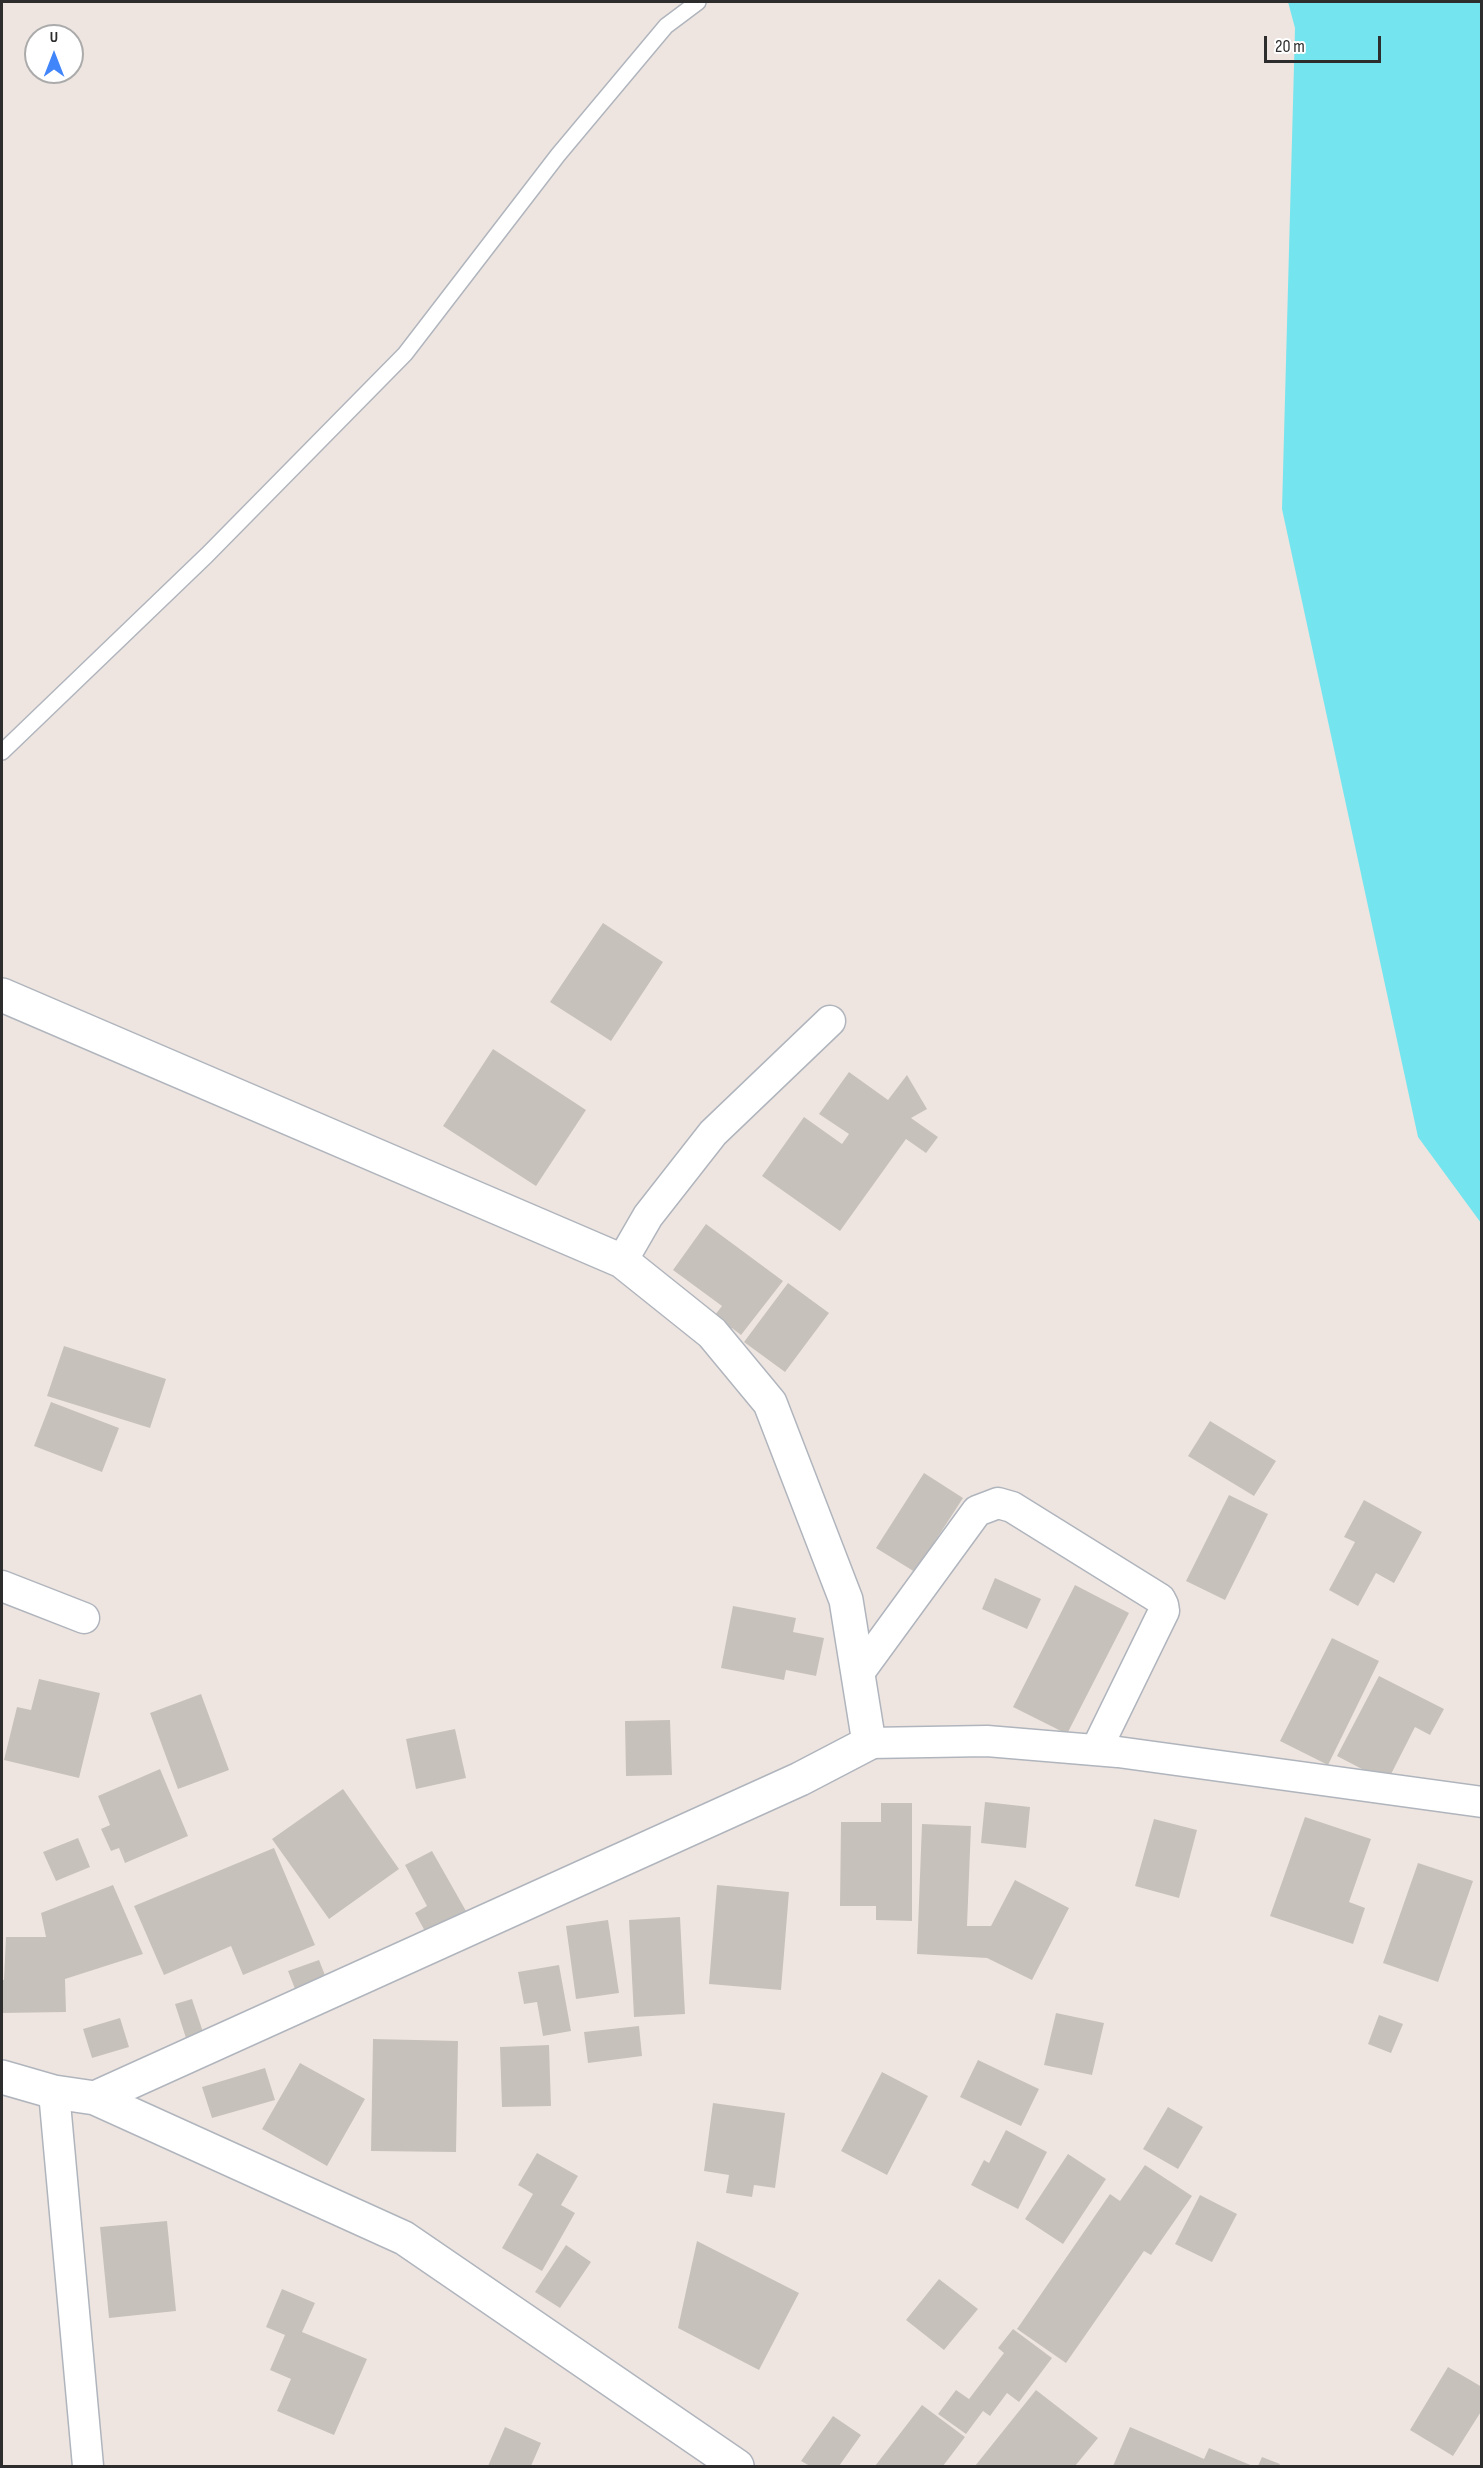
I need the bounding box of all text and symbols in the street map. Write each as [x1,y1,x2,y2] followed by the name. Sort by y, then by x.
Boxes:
[24,24,84,84] north arrow
[1267,24,1384,62] scale bar
[50,28,58,47] text: U
[1275,36,1305,57] text: 20 m

